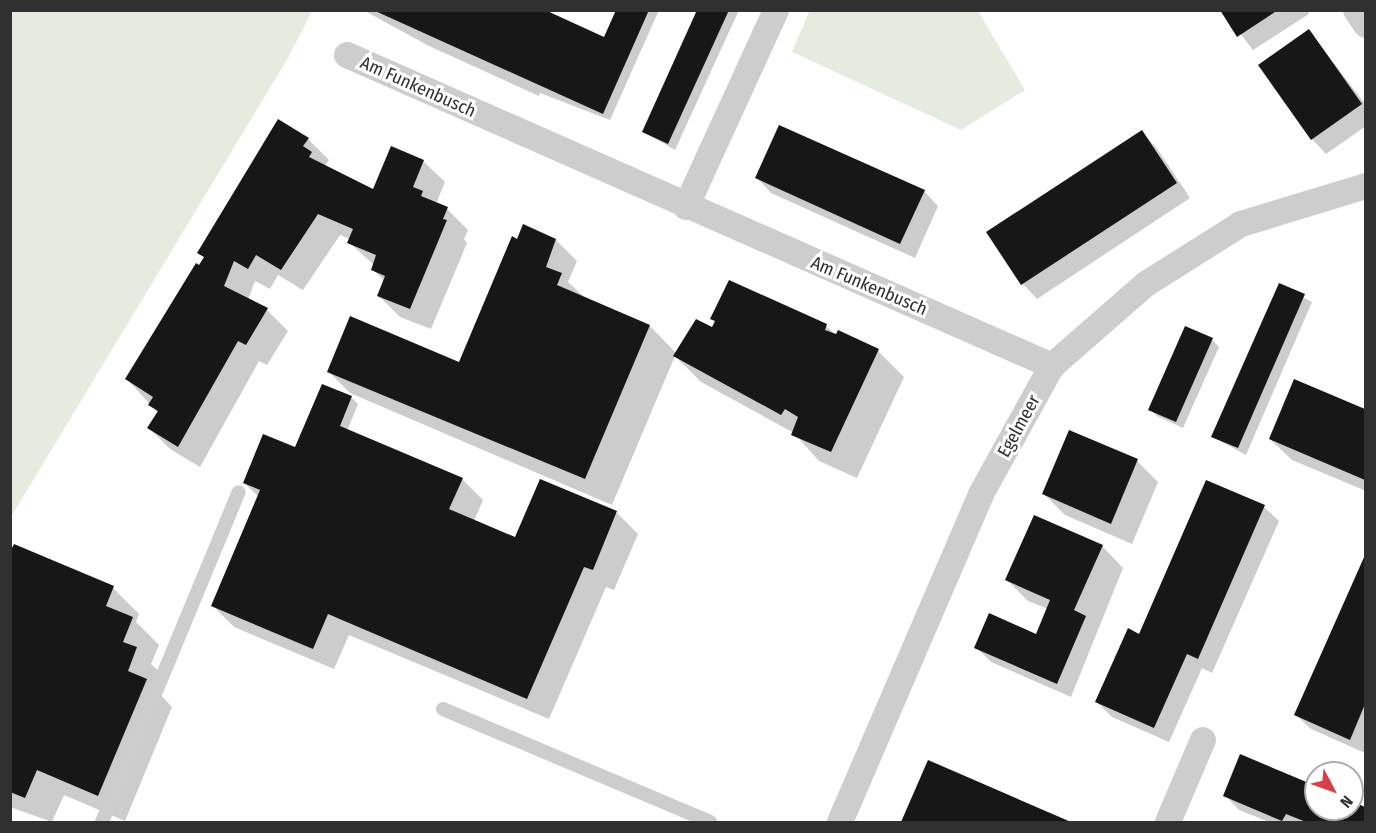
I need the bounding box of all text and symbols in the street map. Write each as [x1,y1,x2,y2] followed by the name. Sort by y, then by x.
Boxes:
[357,52,479,122] street label: Am Funkenbusch
[808,252,930,320] street label: Am Funkenbusch
[993,391,1045,461] street label: Egelmeer
[1304,761,1364,821] north arrow
[1336,792,1357,812] text: N

